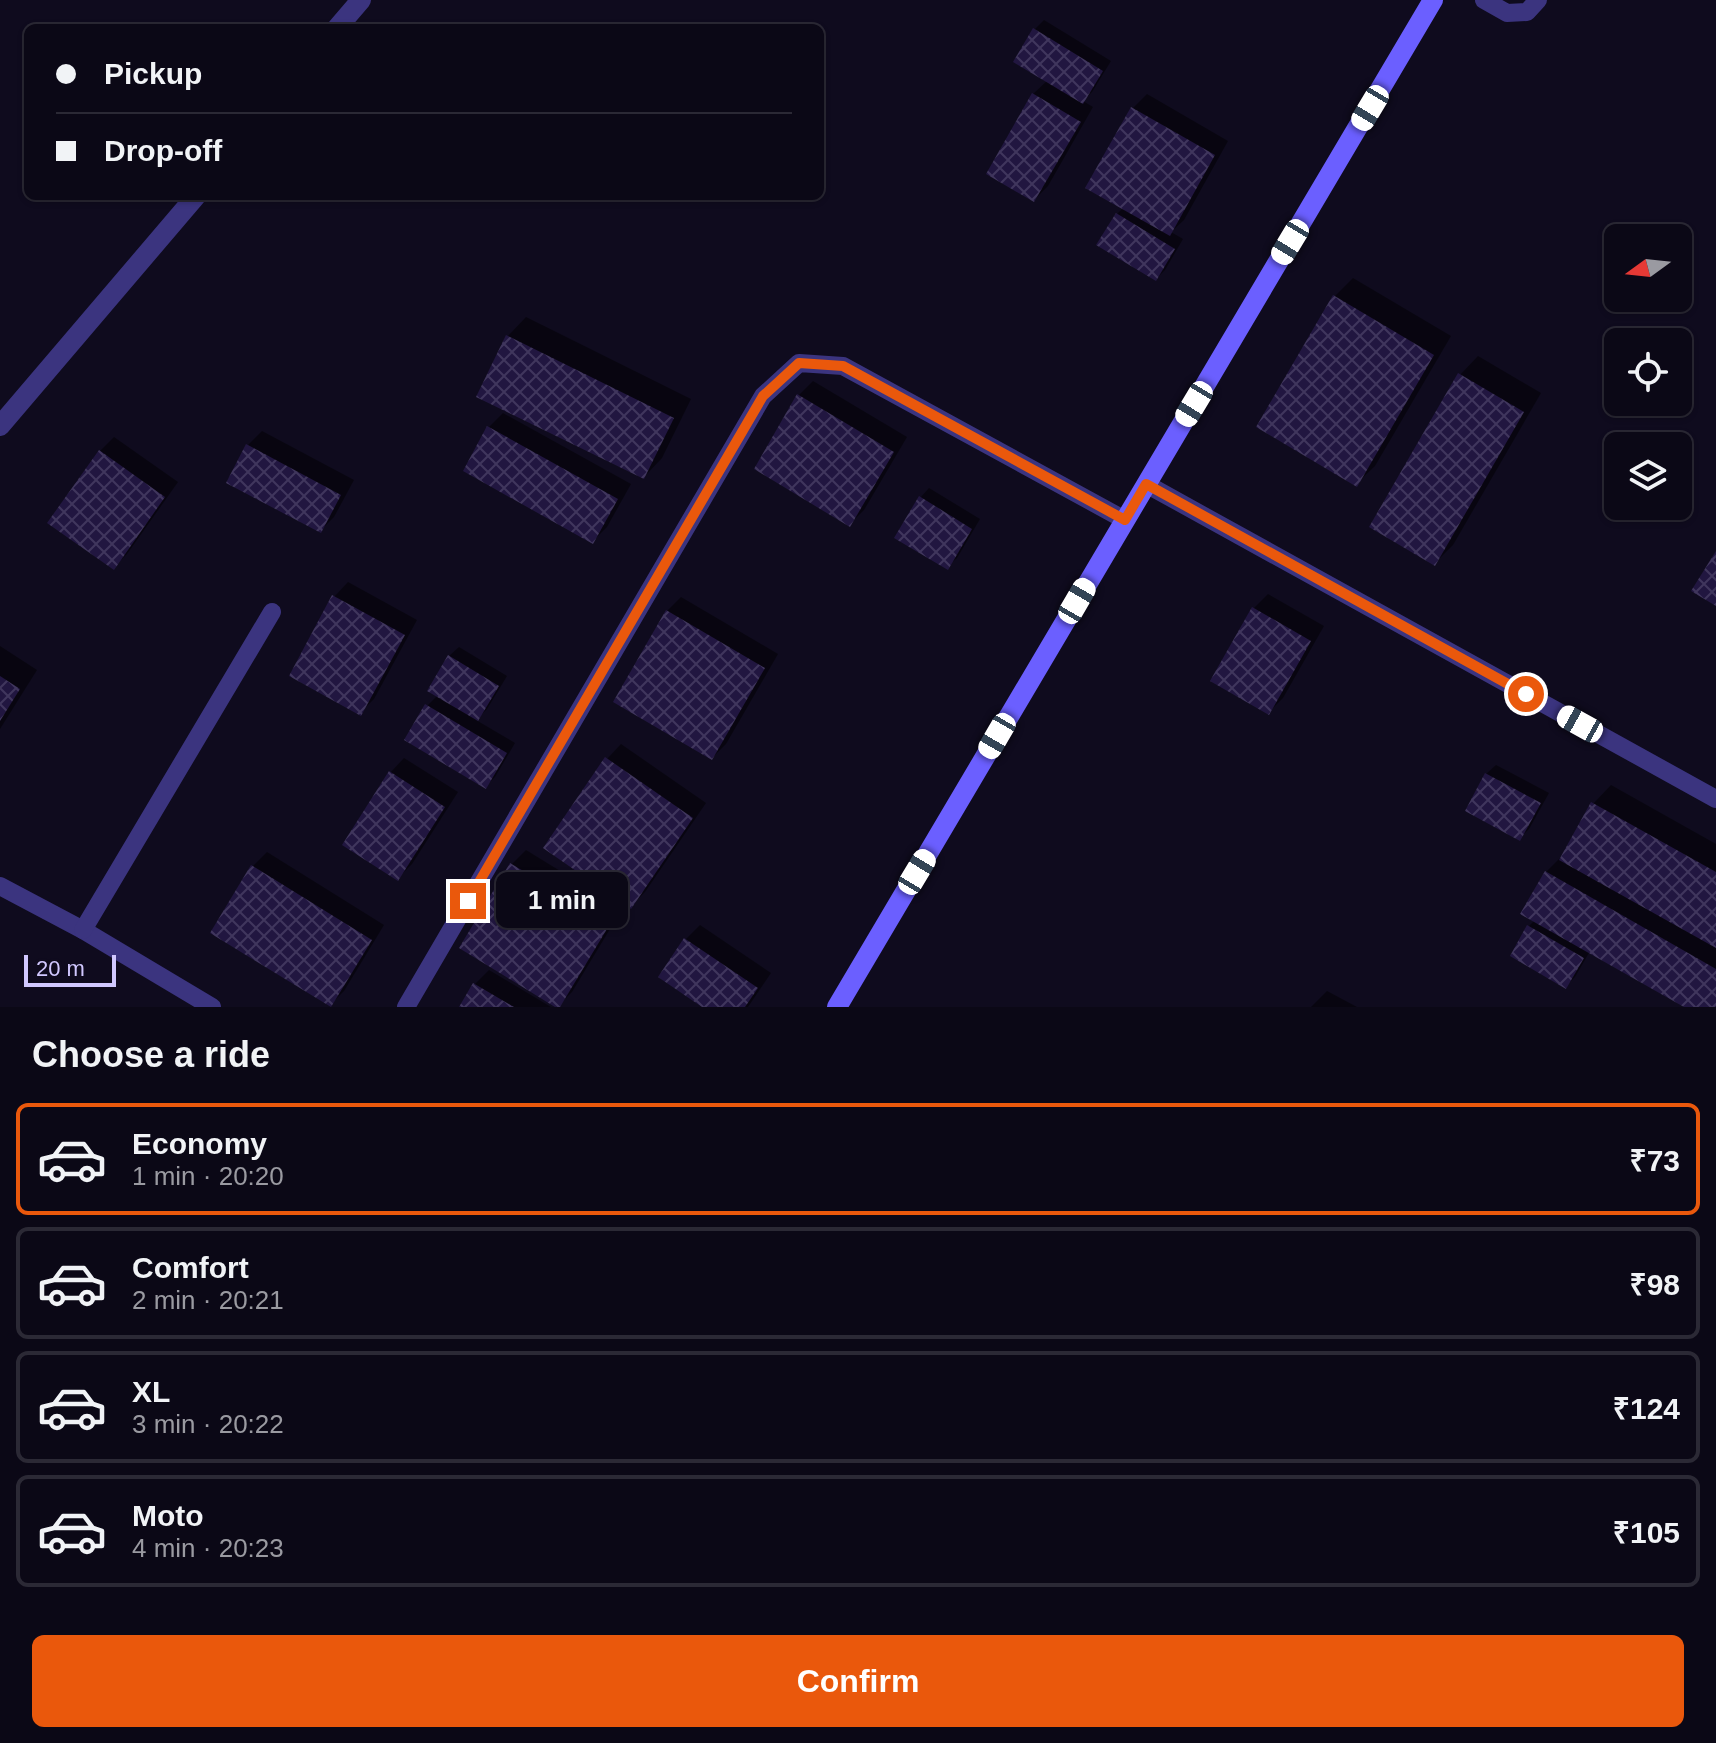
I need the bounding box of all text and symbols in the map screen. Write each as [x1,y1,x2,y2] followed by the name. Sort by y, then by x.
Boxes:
[104,57,202,90] text: Pickup
[1347,81,1393,135] car
[104,134,222,167] text: Drop-off
[1267,215,1313,269] car
[1604,224,1692,312] north arrow
[1604,224,1692,520] map controls
[1604,328,1692,416] button: locate
[1171,377,1217,431] car
[1604,432,1692,520] button: layers
[1055,574,1099,628] car
[1508,676,1544,712] route start
[1553,702,1607,746] car
[975,709,1019,763] car
[894,845,940,899] car
[496,873,628,929] callout: 1 min
[450,883,486,919] route end
[528,885,596,915] text: 1 min
[24,951,116,987] scale bar
[36,956,85,981] text: 20 m
[32,1034,270,1075] text: Choose a ride
[36,1123,108,1195] icon: car
[132,1127,267,1160] text: Economy
[1629,1144,1680,1177] text: ₹73
[132,1161,284,1191] text: 1 min · 20:20
[36,1247,108,1319] icon: car
[132,1251,249,1284] text: Comfort
[1629,1268,1680,1301] text: ₹98
[132,1285,284,1315] text: 2 min · 20:21
[36,1371,108,1443] icon: car
[132,1375,170,1408] text: XL
[1613,1392,1680,1425] text: ₹124
[132,1409,284,1439] text: 3 min · 20:22
[36,1495,108,1567] icon: car
[132,1499,204,1532] text: Moto
[1613,1516,1680,1549] text: ₹105
[132,1533,284,1563] text: 4 min · 20:23
[32,1635,1684,1727] button: Confirm

